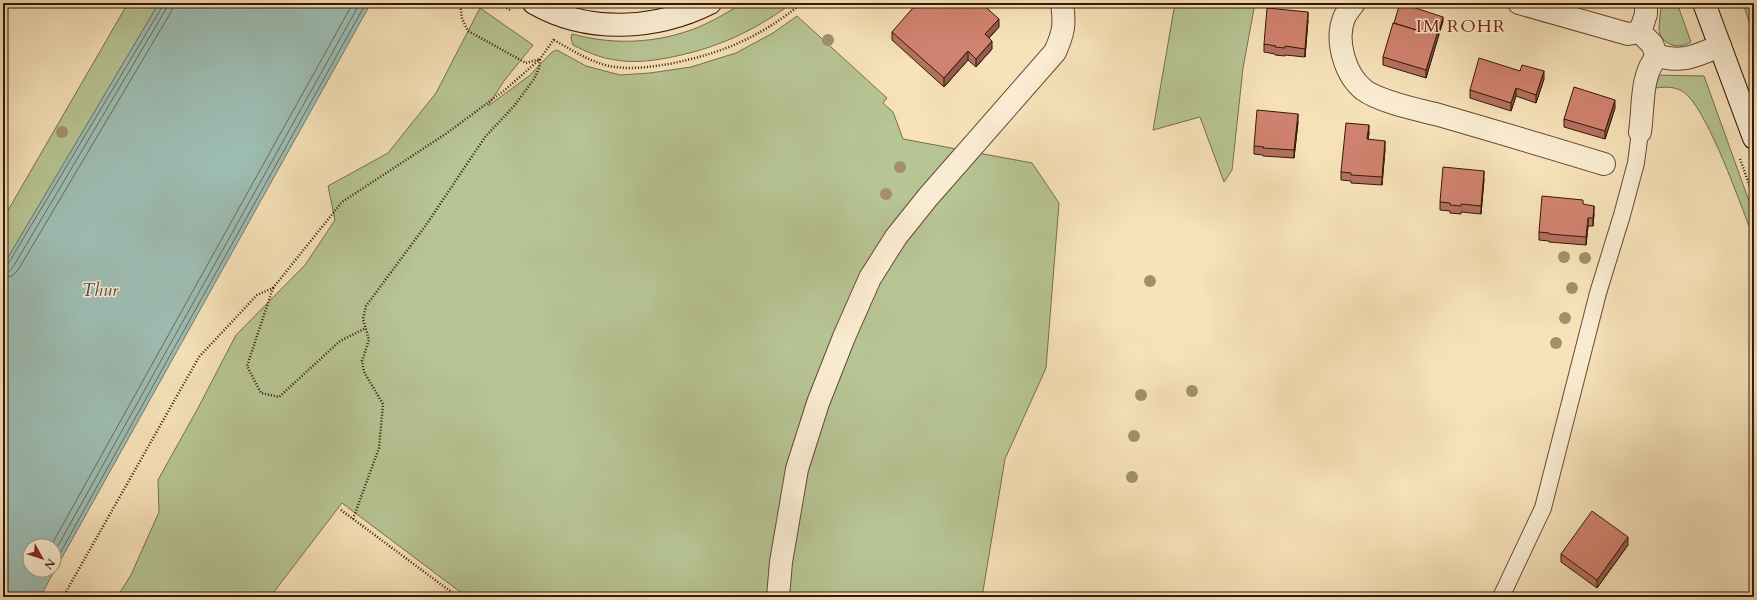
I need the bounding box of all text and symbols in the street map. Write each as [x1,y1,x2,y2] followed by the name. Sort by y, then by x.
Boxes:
[1416,14,1506,39] district label: IM ROHR
[82,278,119,303] water label: Thur
[22,538,62,578] north arrow
[40,556,58,573] text: N

